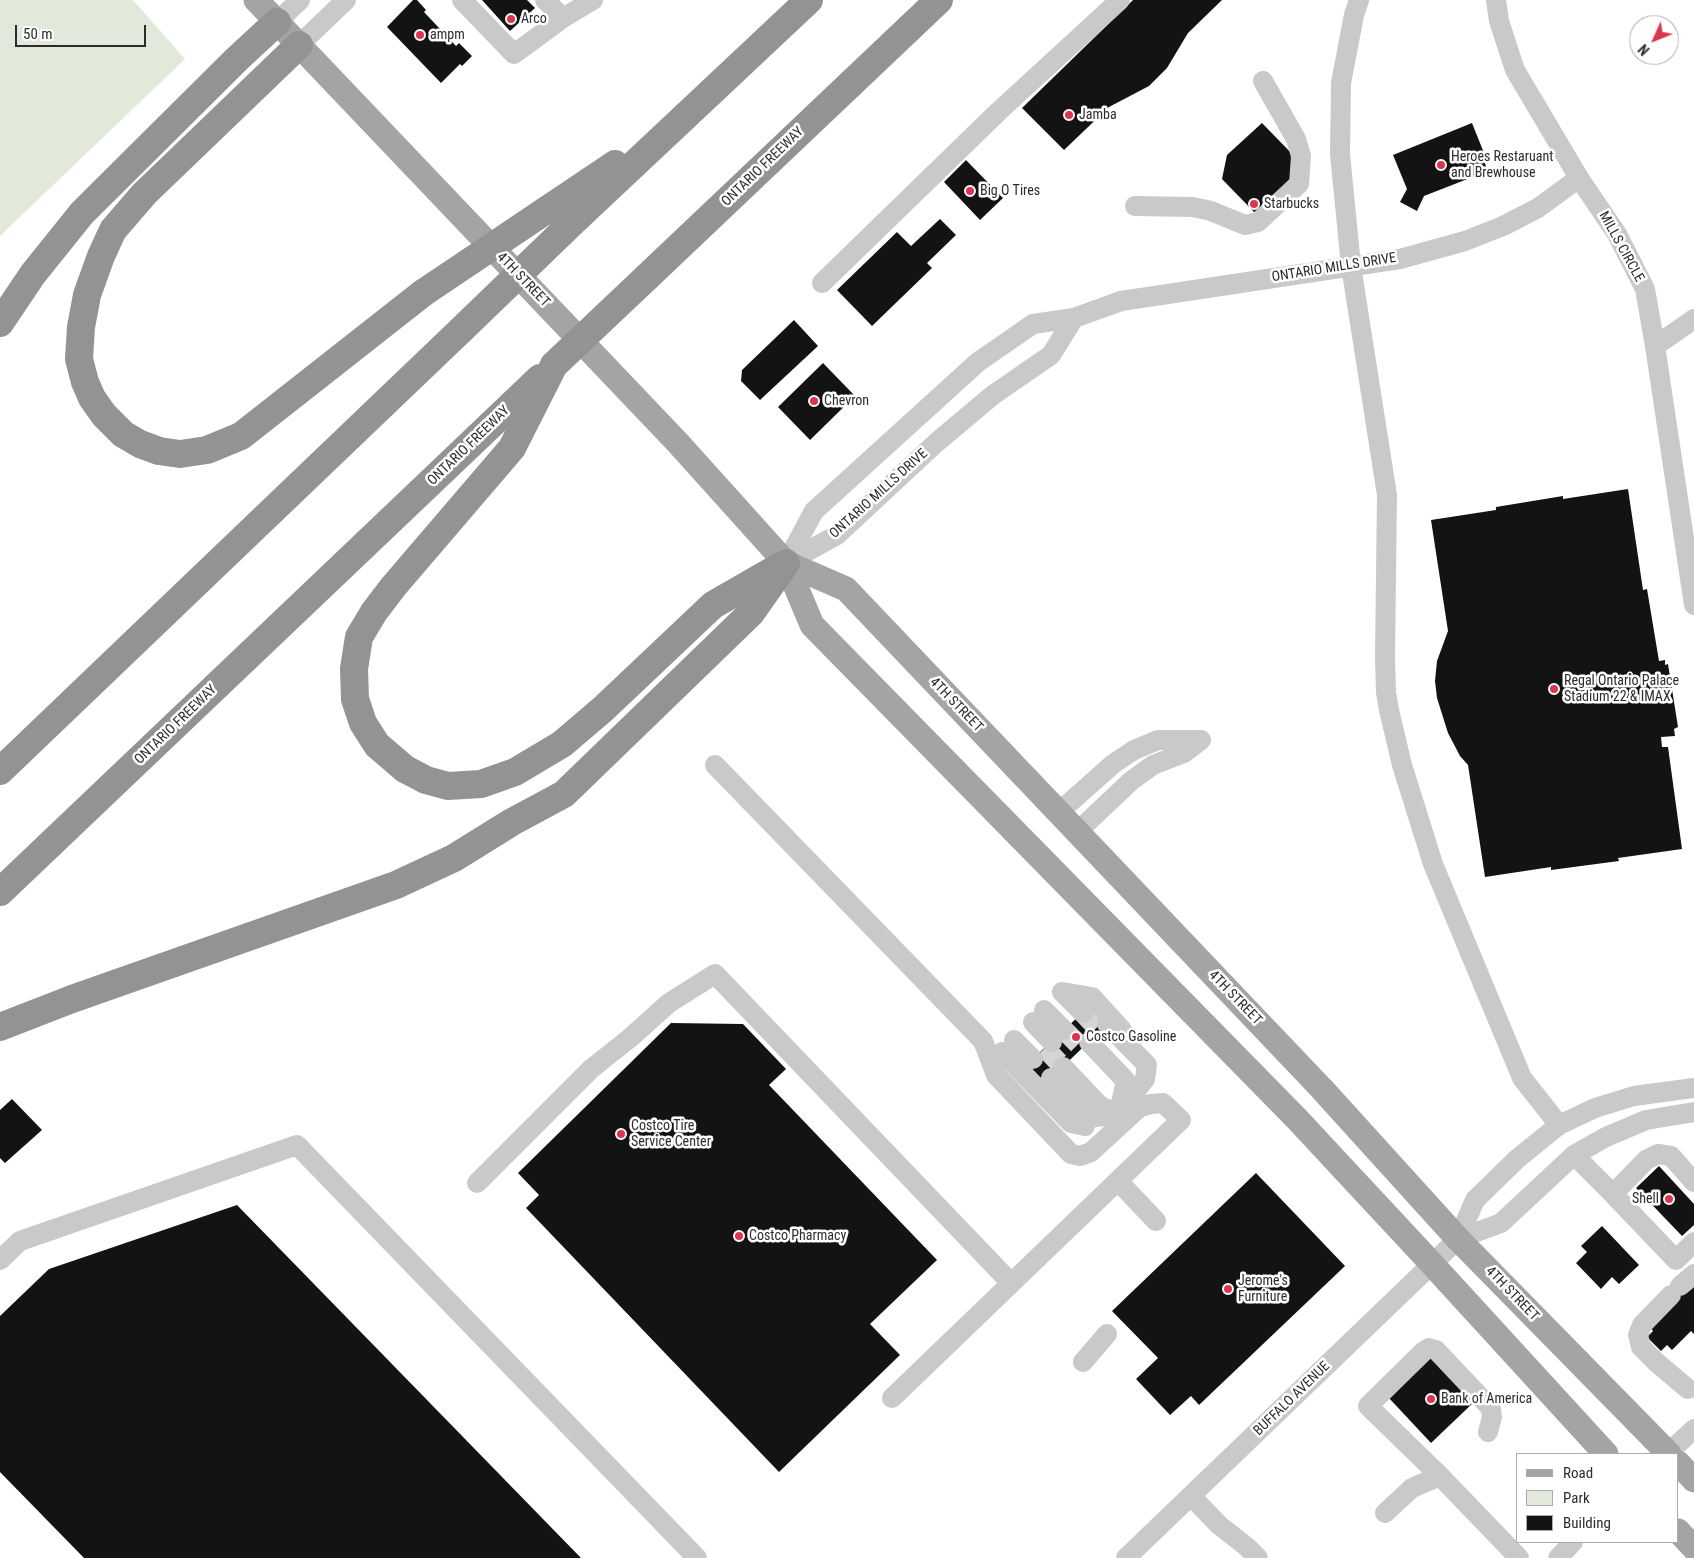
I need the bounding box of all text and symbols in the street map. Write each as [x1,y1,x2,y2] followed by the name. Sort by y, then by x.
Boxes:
[521,11,547,27] place label: Arco
[505,13,517,25] marker: Arco
[18,15,149,47] scale bar
[1629,15,1679,65] north arrow
[23,25,53,43] text: 50 m
[430,27,465,43] place label: ampm
[414,29,426,41] marker: ampm
[1635,41,1653,58] text: N
[1079,107,1117,123] place label: Jamba
[1063,109,1075,121] marker: Jamba
[718,124,808,210] street label: ONTARIO FREEWAY
[1451,149,1553,182] place label: Heroes Restaruant and Brewhouse
[1435,159,1447,171] marker: Heroes Restaruant and Brewhouse
[980,183,1040,199] place label: Big O Tires
[964,185,976,197] marker: Big O Tires
[1264,196,1319,212] place label: Starbucks
[1248,198,1260,210] marker: Starbucks
[1595,209,1647,285] street label: MILLS CIRCLE
[493,249,553,311] street label: 4TH STREET
[1271,250,1397,286] street label: ONTARIO MILLS DRIVE
[824,393,869,409] place label: Chevron
[808,395,820,407] marker: Chevron
[424,403,514,489] street label: ONTARIO FREEWAY
[827,446,931,542] street label: ONTARIO MILLS DRIVE
[1564,673,1679,706] place label: Regal Ontario Palace Stadium 22 & IMAX
[926,674,986,736] street label: 4TH STREET
[131,682,221,768] street label: ONTARIO FREEWAY
[1548,683,1560,695] marker: Regal Ontario Palace Stadium 22 & IMAX
[1205,967,1265,1029] street label: 4TH STREET
[1086,1029,1176,1045] place label: Costco Gasoline
[1070,1031,1082,1043] marker: Costco Gasoline
[631,1118,711,1150] place label: Costco Tire Service Center
[615,1128,627,1140] marker: Costco Tire Service Center
[1632,1191,1659,1207] place label: Shell
[1663,1193,1675,1205] marker: Shell
[749,1228,846,1244] place label: Costco Pharmacy
[733,1230,745,1242] marker: Costco Pharmacy
[1482,1263,1542,1325] street label: 4TH STREET
[1238,1273,1288,1305] place label: Jerome's Furniture
[1222,1283,1234,1295] marker: Jerome's Furniture
[1250,1358,1334,1440] street label: BUFFALO AVENUE
[1441,1391,1532,1407] place label: Bank of America
[1425,1393,1437,1405] marker: Bank of America
[1516,1453,1679,1543] legend
[1563,1464,1593,1482] text: Road
[1563,1489,1590,1507] text: Park
[1563,1514,1611,1532] text: Building

